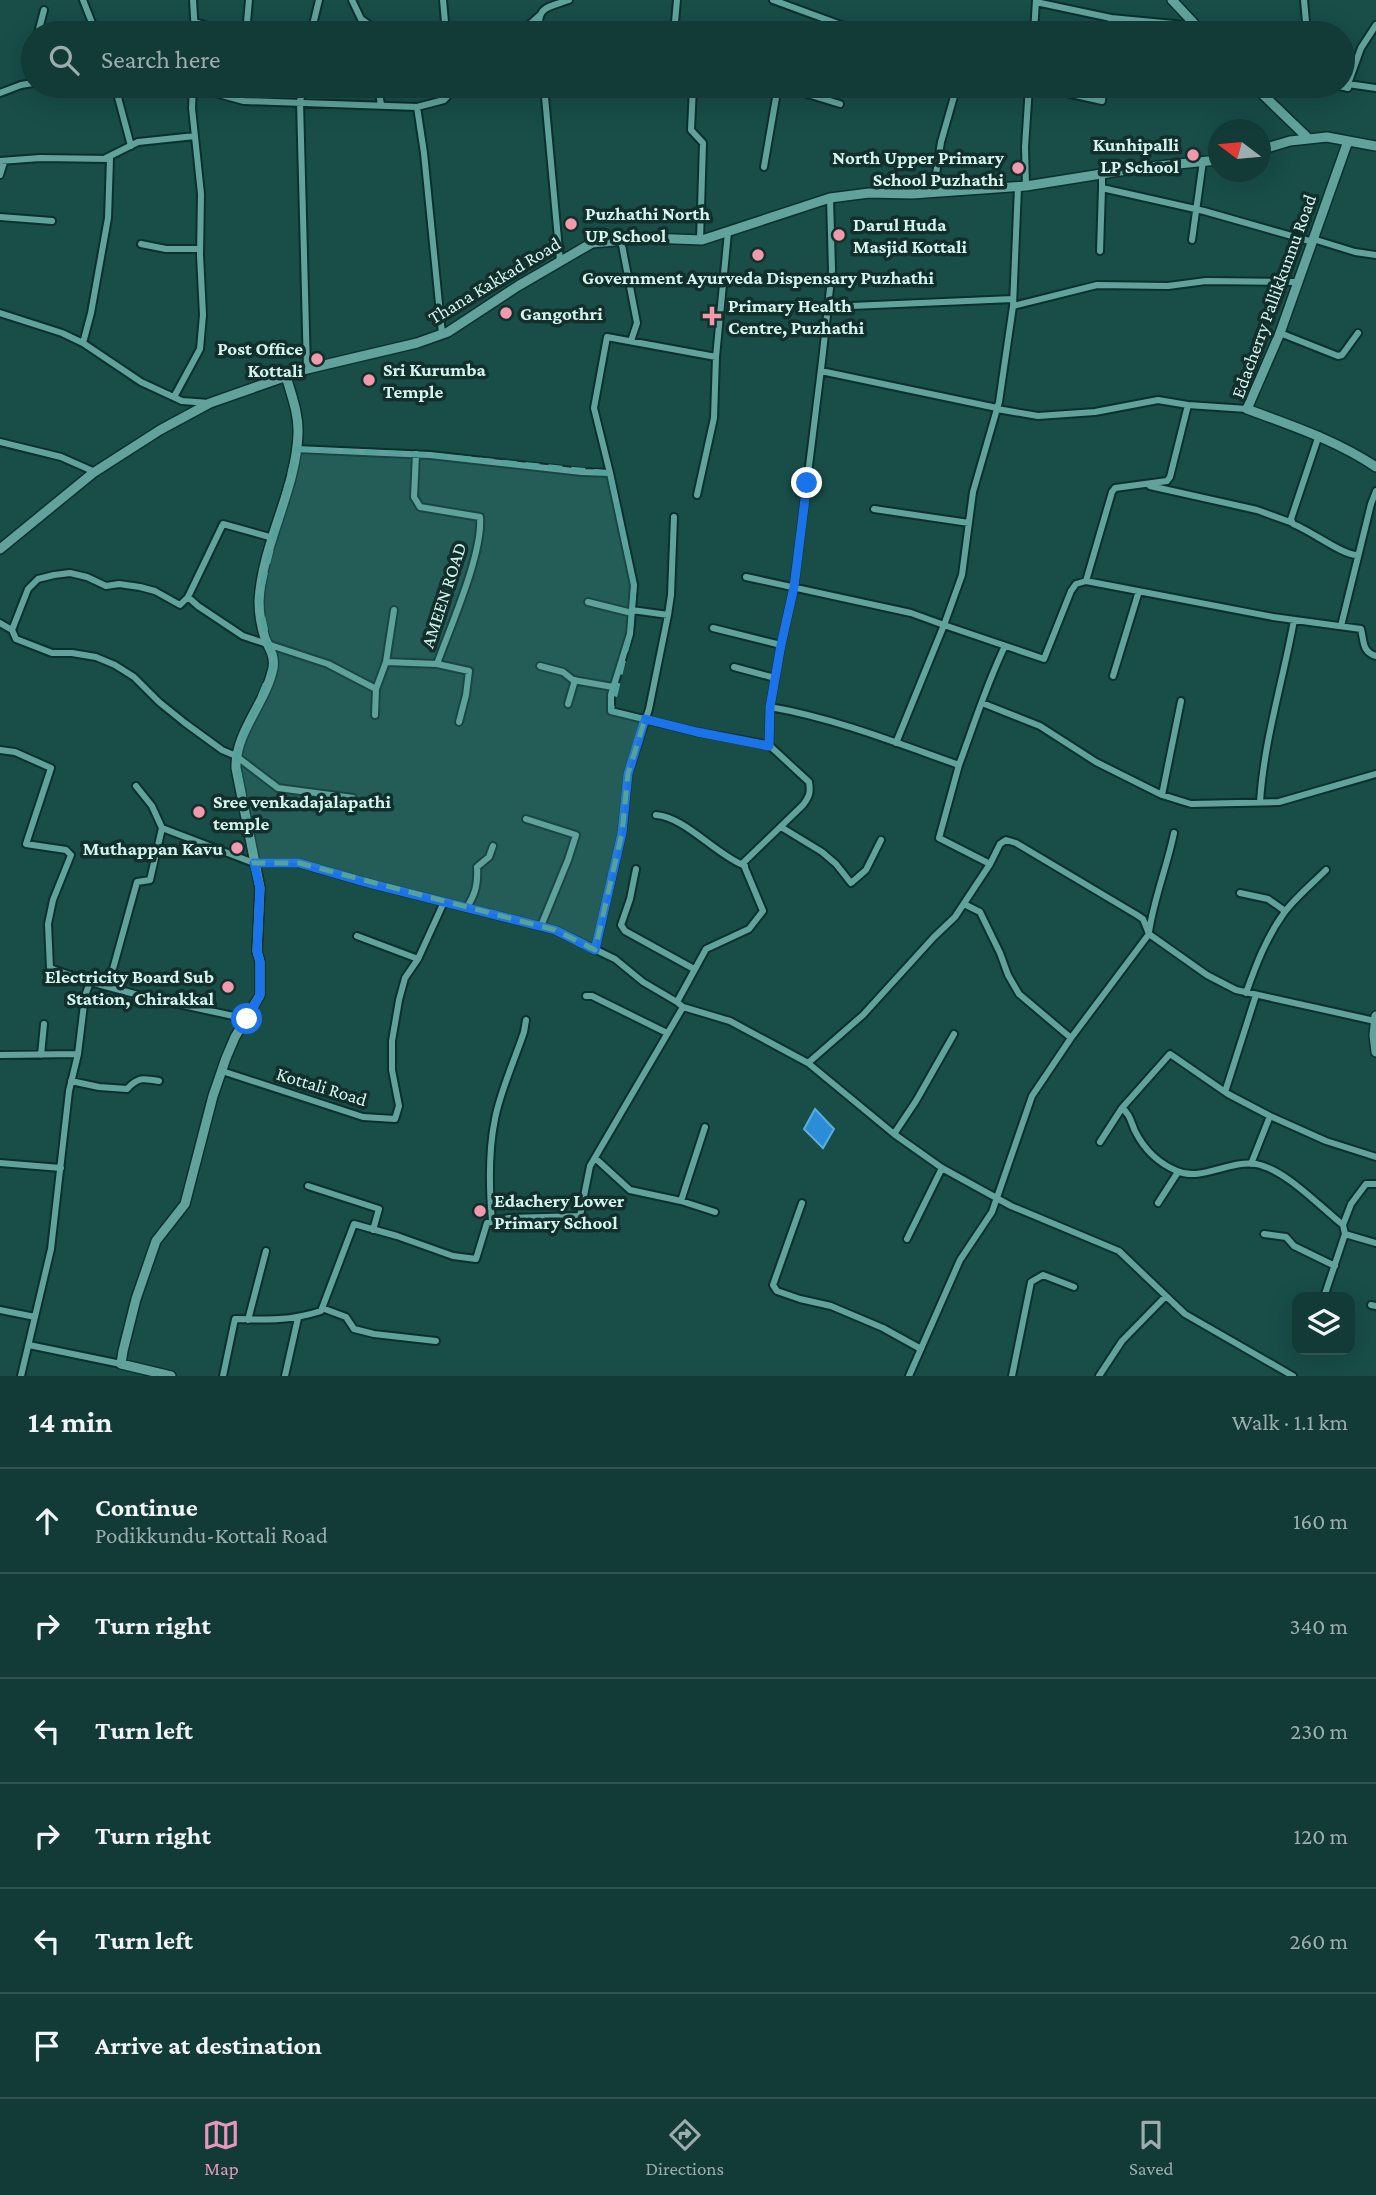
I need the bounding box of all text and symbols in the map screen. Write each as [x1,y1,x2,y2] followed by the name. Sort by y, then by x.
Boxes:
[21,21,1355,98] search box
[45,41,83,79] icon: search
[101,45,220,74] text: Search here
[1208,119,1271,182] north arrow
[1093,134,1179,177] place label: Kunhipalli LP School
[832,147,1005,190] place label: North Upper Primary School Puzhathi
[1185,147,1201,163] marker: Kunhipalli LP School
[1010,160,1026,176] marker: North Upper Primary School Puzhathi
[1227,192,1320,401] street label: Edacherry Pallikkunnu Road
[585,203,710,246] place label: Puzhathi North UP School
[853,214,968,258] place label: Darul Huda Masjid Kottali
[563,216,579,232] marker: Puzhathi North UP School
[831,227,847,243] marker: Darul Huda Masjid Kottali
[424,233,564,328] street label: Thana Kakkad Road
[750,247,766,263] marker: Government Ayurveda Dispensary Puzhathi
[582,267,934,288] place label: Government Ayurveda Dispensary Puzhathi
[728,295,865,338] place label: Primary Health Centre, Puzhathi
[520,303,603,324] place label: Gangothri
[498,305,514,321] marker: Gangothri
[702,306,722,326] marker: Primary Health Centre, Puzhathi
[217,338,303,381] place label: Post Office Kottali
[309,351,325,367] marker: Post Office Kottali
[383,359,487,402] place label: Sri Kurumba Temple
[361,372,377,388] marker: Sri Kurumba Temple
[791,467,822,498] route end
[417,540,470,651] street label: AMEEN ROAD
[213,791,392,834] place label: Sree venkadajalapathi temple
[191,804,207,820] marker: Sree venkadajalapathi temple
[83,838,223,859] place label: Muthappan Kavu
[229,840,245,856] marker: Muthappan Kavu
[45,966,214,1009] place label: Electricity Board Sub Station, Chirakkal
[220,979,236,995] marker: Electricity Board Sub Station, Chirakkal
[231,1003,262,1034] route start
[274,1063,370,1110] street label: Kottali Road
[494,1190,625,1233] place label: Edachery Lower Primary School
[472,1203,488,1219] marker: Edachery Lower Primary School
[1292,1292,1355,1355] map controls
[1292,1292,1355,1355] button: layers
[28,1405,113,1438] text: 14 min
[1232,1409,1348,1435] text: Walk · 1.1 km
[95,1493,198,1522] text: Continue
[28,1502,66,1540] icon: ahead
[1293,1508,1348,1534] text: 160 m
[95,1522,328,1548] text: Podikkundu-Kottali Road
[28,1607,66,1645] icon: right
[95,1611,211,1640] text: Turn right
[1290,1613,1348,1639] text: 340 m
[28,1712,66,1750] icon: left
[95,1716,193,1745] text: Turn left
[1290,1718,1348,1744] text: 230 m
[28,1817,66,1855] icon: right
[95,1821,211,1850] text: Turn right
[1294,1823,1348,1849] text: 120 m
[28,1922,66,1960] icon: left
[95,1926,193,1955] text: Turn left
[1290,1928,1348,1954] text: 260 m
[28,2027,66,2065] icon: arrive
[95,2031,322,2060] text: Arrive at destination
[202,2116,240,2179] tab: Map
[645,2116,724,2179] tab: Directions
[1129,2116,1174,2179] tab: Saved

